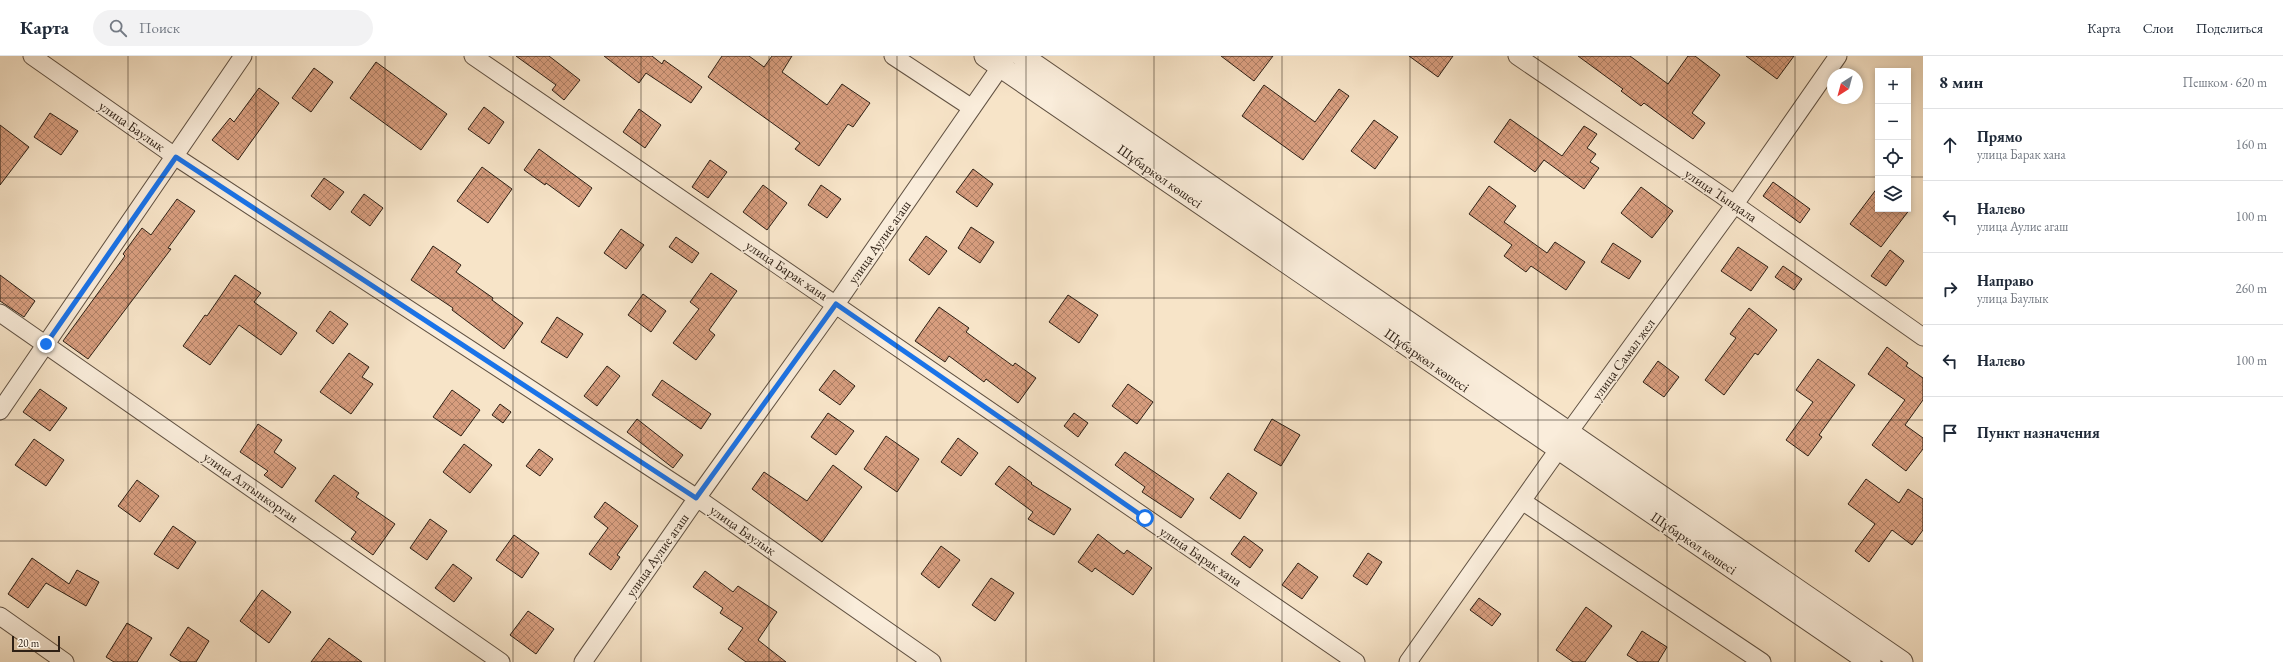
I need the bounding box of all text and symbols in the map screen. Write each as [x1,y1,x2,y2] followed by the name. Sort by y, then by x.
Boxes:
[93,10,373,46] search box
[20,15,69,40] text: Карта
[107,17,129,39] icon: search
[139,18,180,37] text: Поиск
[2087,19,2121,37] text: Карта
[2143,19,2174,37] text: Слои
[2196,19,2263,37] text: Поделиться
[1827,68,1863,104] north arrow
[1875,68,1911,212] map controls
[1875,68,1911,104] button: +
[1939,71,1983,93] text: 8 мин
[2183,74,2267,91] text: Пешком · 620 m
[95,97,169,156] street label: улица Баулык
[1875,104,1911,140] button: −
[1977,127,2022,146] text: Прямо
[1939,134,1961,156] icon: ahead
[2236,136,2267,153] text: 160 m
[1114,140,1207,212] street label: Шұбаркөл көшесі
[1875,140,1911,176] button: locate
[1977,146,2066,163] text: улица Барак хана
[1681,164,1761,226] street label: улица Тындала
[1875,176,1911,212] button: layers
[843,196,915,287] street label: улица Аулие агаш
[1977,199,2025,218] text: Налево
[1939,206,1961,228] icon: left
[2236,208,2267,225] text: 100 m
[1977,218,2068,235] text: улица Аулие агаш
[742,236,832,304] street label: улица Барак хана
[1977,271,2034,290] text: Направо
[1939,278,1961,300] icon: right
[2236,280,2267,297] text: 260 m
[1977,290,2048,307] text: улица Баулык
[1587,314,1659,403] street label: улица Самал жел
[1381,324,1474,396] street label: Шұбаркөл көшесі
[37,335,55,353] route end
[1939,350,1961,372] icon: left
[1977,351,2025,370] text: Налево
[2236,352,2267,369] text: 100 m
[1939,422,1961,444] icon: arrive
[1977,423,2100,442] text: Пункт назначения
[200,448,302,526] street label: улица Алтынкорган
[706,501,780,560] street label: улица Баулык
[1648,508,1741,579] street label: Шұбаркөл көшесі
[621,509,693,600] street label: улица Аулие агаш
[1136,509,1154,527] route start
[1156,522,1246,590] street label: улица Барак хана
[12,634,60,653] scale bar
[18,636,39,650] text: 20 m

